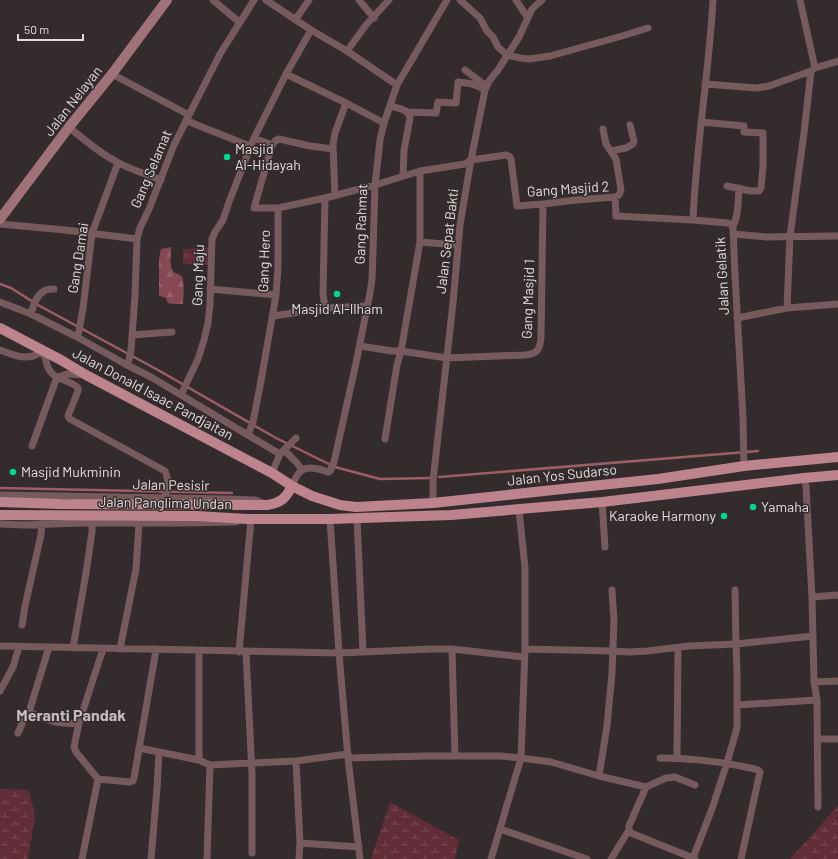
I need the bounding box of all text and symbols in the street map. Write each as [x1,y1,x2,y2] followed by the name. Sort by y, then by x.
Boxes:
[18,16,83,42] scale bar
[24,22,49,36] text: 50 m
[40,62,105,139] street label: Jalan Nelayan
[126,127,175,210] street label: Gang Selamat
[235,140,301,173] place label: Masjid Al-Hidayah
[222,152,232,162] marker: Masjid Al-Hidayah
[526,177,610,200] street label: Gang Masjid 2
[351,183,370,265] street label: Gang Rahmat
[432,187,461,295] street label: Jalan Sepat Bakti
[64,221,91,295] street label: Gang Damai
[254,229,273,293] street label: Gang Hero
[711,237,732,315] street label: Jalan Gelatik
[188,244,207,306] street label: Gang Maju
[518,259,537,339] street label: Gang Masjid 1
[332,289,342,299] marker: Masjid Al-Ilham
[291,300,383,317] place label: Masjid Al-Ilham
[70,344,237,443] street label: Jalan Donald Isaac Pandjaitan
[506,460,618,489] street label: Jalan Yos Sudarso
[21,463,121,480] place label: Masjid Mukminin
[8,467,18,477] marker: Masjid Mukminin
[132,475,210,494] street label: Jalan Pesisir
[98,493,232,512] street label: Jalan Panglima Undan
[761,498,809,515] place label: Yamaha
[748,502,758,512] marker: Yamaha
[609,507,717,524] place label: Karaoke Harmony
[719,511,729,521] marker: Karaoke Harmony
[16,705,126,724] district label: Meranti Pandak

